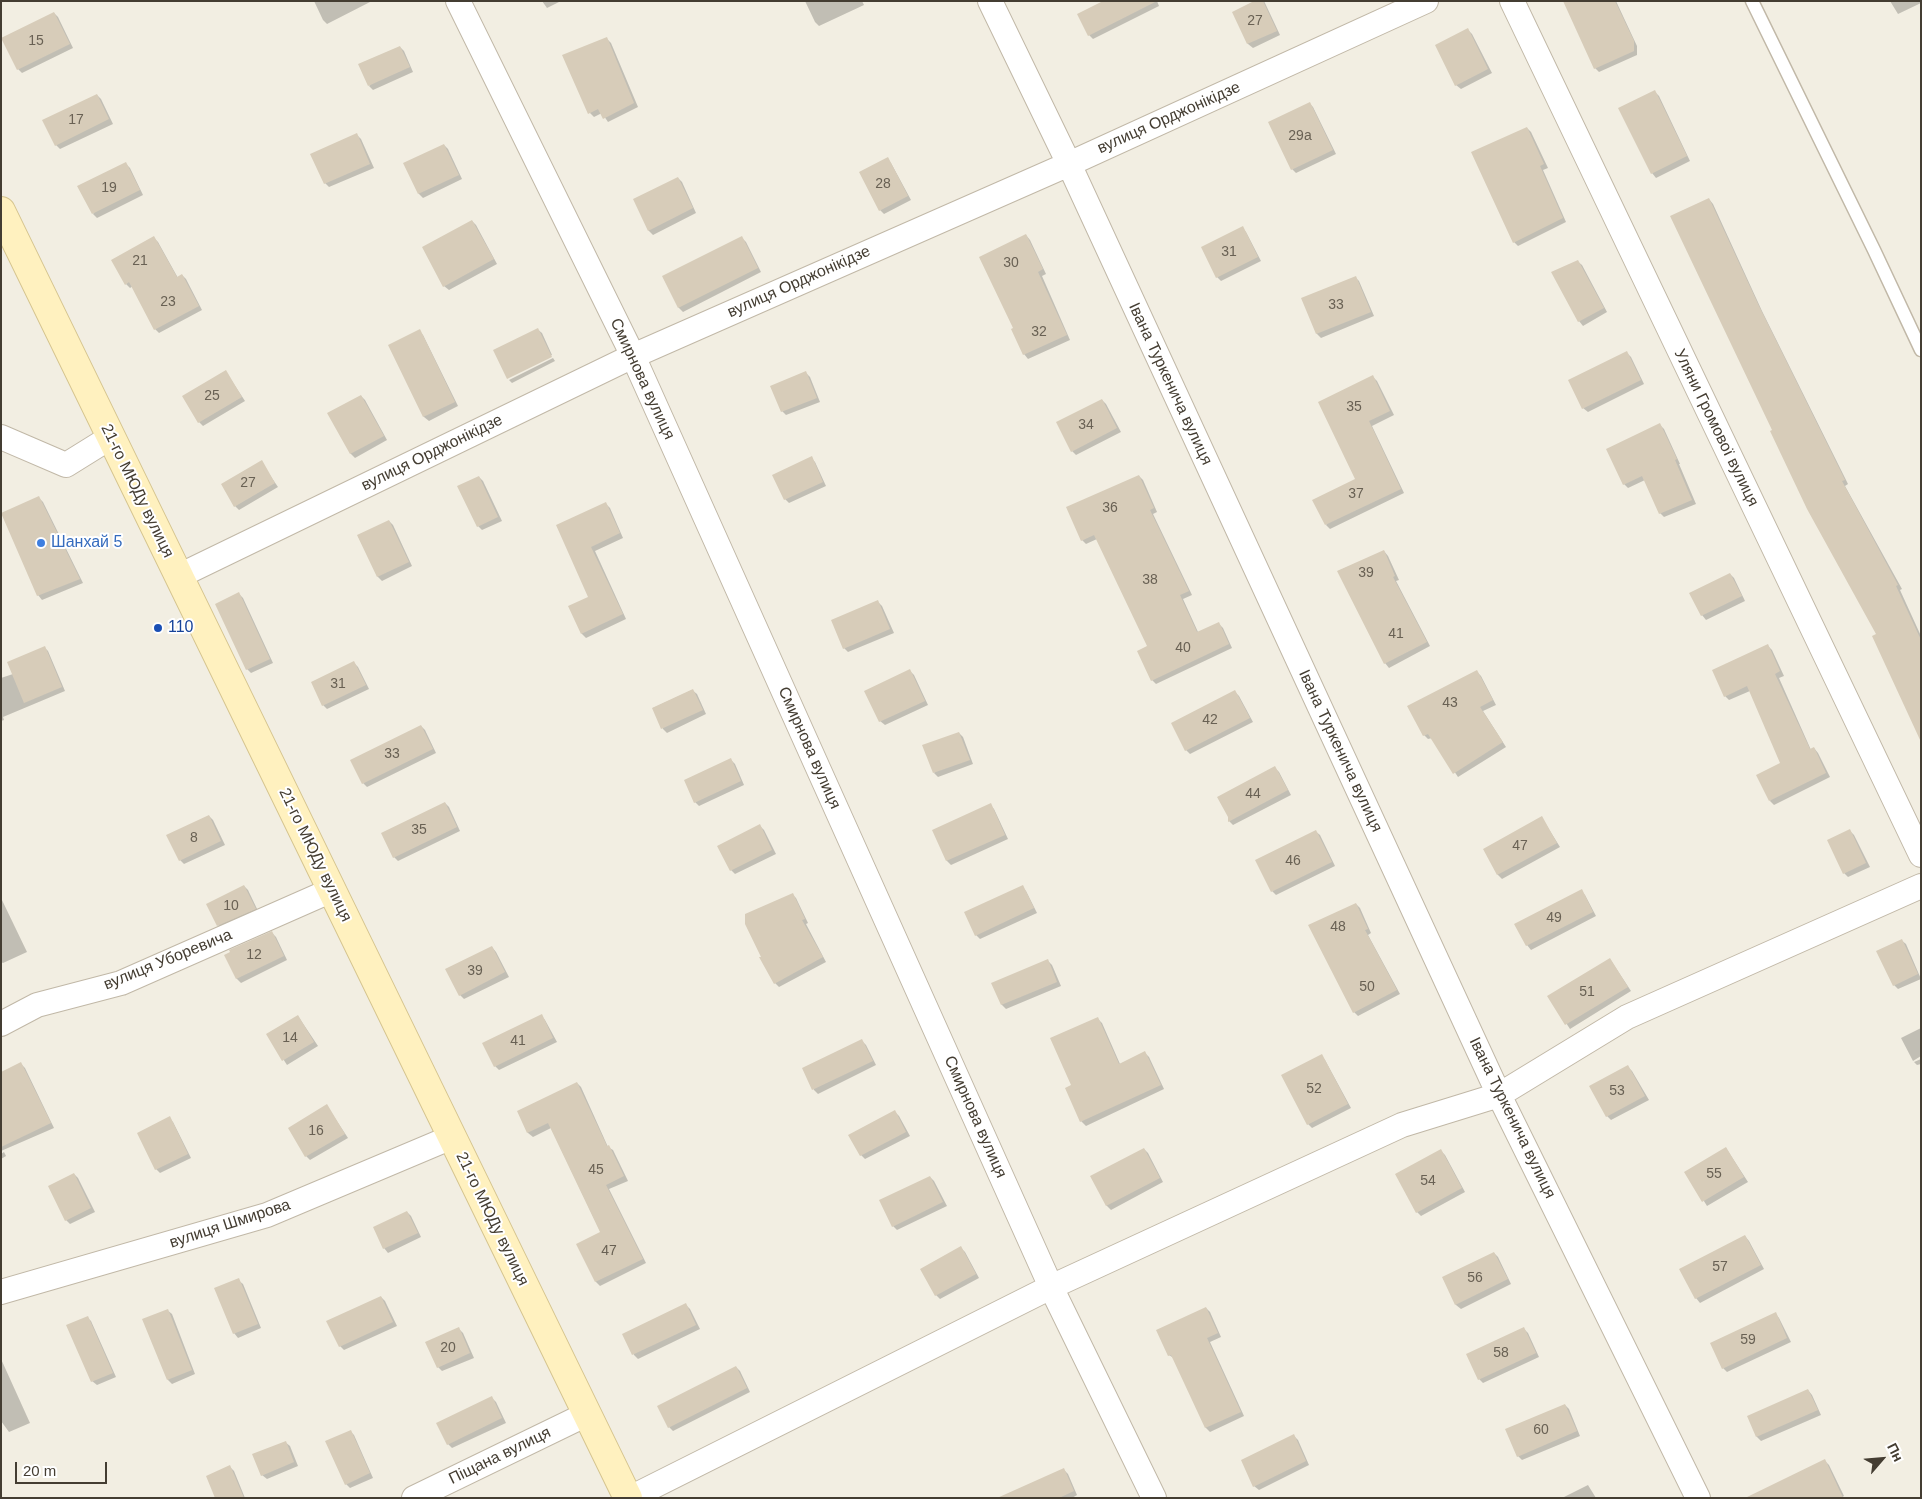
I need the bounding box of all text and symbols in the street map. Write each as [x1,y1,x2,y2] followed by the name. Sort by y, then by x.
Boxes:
[1247,13,1263,29] house number: 27
[28,33,44,49] house number: 15
[1094,78,1244,158] street label: вулиця Орджонікідзе
[68,112,84,128] house number: 17
[1288,128,1312,144] house number: 29а
[875,176,891,192] house number: 28
[101,180,117,196] house number: 19
[724,242,874,322] street label: вулиця Орджонікідзе
[1221,244,1237,260] house number: 31
[132,253,148,269] house number: 21
[1003,255,1019,271] house number: 30
[160,294,176,310] house number: 23
[1328,297,1344,313] house number: 33
[1124,300,1216,468] street label: Івана Туркенича вулиця
[605,315,679,443] street label: Смирнова вулиця
[1031,324,1047,340] house number: 32
[1670,346,1762,510] street label: Уляни Громової вулиця
[204,388,220,404] house number: 25
[1346,399,1362,415] house number: 35
[358,410,506,496] street label: вулиця Орджонікідзе
[1078,417,1094,433] house number: 34
[96,421,178,561] street label: 21-го МЮДу вулиця
[240,475,256,491] house number: 27
[1348,486,1364,502] house number: 37
[1102,500,1118,516] house number: 36
[51,533,122,553] place label: Шанхай 5
[35,537,47,549] marker: Шанхай 5
[1358,565,1374,581] house number: 39
[1142,572,1158,588] house number: 38
[168,618,194,638] place label: 110
[152,622,164,634] marker: 110
[1388,626,1404,642] house number: 41
[1175,640,1191,656] house number: 40
[1294,667,1386,835] street label: Івана Туркенича вулиця
[330,676,346,692] house number: 31
[773,684,845,812] street label: Смирнова вулиця
[1442,695,1458,711] house number: 43
[1202,712,1218,728] house number: 42
[384,746,400,762] house number: 33
[274,785,356,925] street label: 21-го МЮДу вулиця
[1245,786,1261,802] house number: 44
[411,822,427,838] house number: 35
[190,830,198,846] house number: 8
[1512,838,1528,854] house number: 47
[1285,853,1301,869] house number: 46
[223,898,239,914] house number: 10
[1546,910,1562,926] house number: 49
[1330,919,1346,935] house number: 48
[101,925,235,995] street label: вулиця Уборевича
[246,947,262,963] house number: 12
[467,963,483,979] house number: 39
[1359,979,1375,995] house number: 50
[1579,984,1595,1000] house number: 51
[282,1030,298,1046] house number: 14
[510,1033,526,1049] house number: 41
[1465,1034,1559,1202] street label: Івана Туркенича вулиця
[939,1053,1011,1181] street label: Смирнова вулиця
[1306,1081,1322,1097] house number: 52
[1609,1083,1625,1099] house number: 53
[308,1123,324,1139] house number: 16
[451,1149,533,1289] street label: 21-го МЮДу вулиця
[588,1162,604,1178] house number: 45
[1706,1166,1722,1182] house number: 55
[1420,1173,1436,1189] house number: 54
[167,1195,293,1253] street label: вулиця Шмирова
[601,1243,617,1259] house number: 47
[1712,1259,1728,1275] house number: 57
[1467,1270,1483,1286] house number: 56
[1740,1332,1756,1348] house number: 59
[440,1340,456,1356] house number: 20
[1493,1345,1509,1361] house number: 58
[1533,1422,1549,1438] house number: 60
[446,1423,554,1489] street label: Піщана вулиця
[1857,1434,1907,1484] north arrow
[1884,1440,1907,1464] text: Пн
[18,1452,110,1484] scale bar
[23,1462,56,1479] text: 20 m

